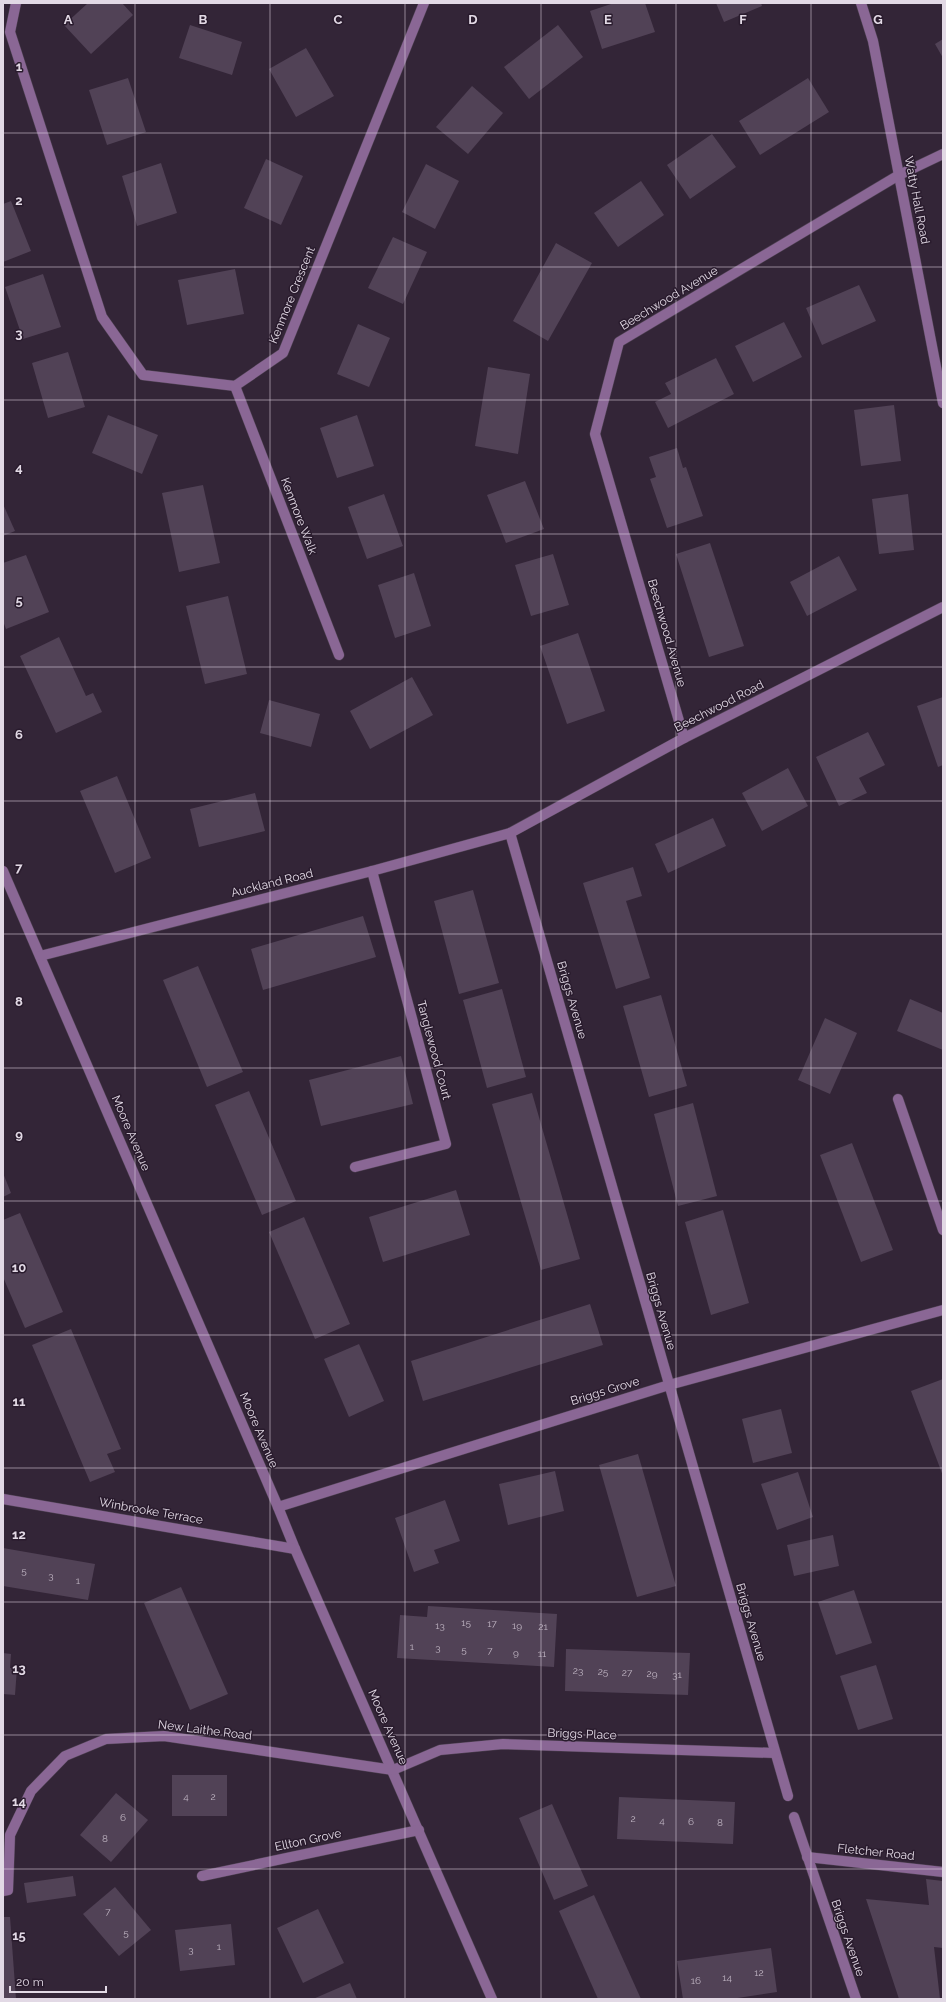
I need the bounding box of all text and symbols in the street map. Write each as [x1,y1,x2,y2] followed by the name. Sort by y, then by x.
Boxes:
[64,12,73,27] text: A
[199,12,208,27] text: B
[334,12,343,27] text: C
[468,12,478,27] text: D
[604,12,612,27] text: E
[739,12,747,27] text: F
[873,12,883,27] text: G
[16,59,23,74] text: 1
[902,155,932,245] street label: Watty Hall Road
[15,193,23,208] text: 2
[266,244,318,346] street label: Kenmore Crescent
[618,263,720,333] street label: Beechwood Avenue
[15,326,23,341] text: 3
[15,460,23,475] text: 4
[278,476,320,557] street label: Kenmore Walk
[645,577,689,689] street label: Beechwood Avenue
[15,593,23,608] text: 5
[672,677,766,735] street label: Beechwood Road
[15,727,23,742] text: 6
[15,860,23,875] text: 7
[229,866,315,900] street label: Auckland Road
[554,959,590,1041] street label: Briggs Avenue
[15,994,23,1009] text: 8
[414,999,454,1101] street label: Tanglewood Court
[109,1093,153,1173] street label: Moore Avenue
[15,1127,23,1142] text: 9
[12,1260,26,1275] text: 10
[643,1270,679,1352] street label: Briggs Avenue
[569,1374,641,1408] street label: Briggs Grove
[237,1390,281,1470] street label: Moore Avenue
[13,1394,26,1409] text: 11
[98,1495,204,1527] street label: Winbrooke Terrace
[12,1527,26,1542] text: 12
[21,1565,27,1576] house number: 5
[48,1570,54,1581] house number: 3
[76,1575,81,1586] house number: 1
[733,1581,769,1663] street label: Briggs Avenue
[461,1617,471,1628] house number: 15
[487,1618,497,1629] house number: 17
[435,1620,445,1631] house number: 13
[512,1620,522,1631] house number: 19
[538,1621,548,1632] house number: 21
[410,1641,415,1652] house number: 1
[435,1642,441,1653] house number: 3
[461,1644,467,1655] house number: 5
[487,1645,493,1656] house number: 7
[513,1647,519,1658] house number: 9
[538,1648,547,1659] house number: 11
[12,1661,26,1676] text: 13
[573,1665,583,1676] house number: 23
[598,1666,609,1677] house number: 25
[622,1667,633,1678] house number: 27
[646,1668,658,1679] house number: 29
[672,1669,683,1680] house number: 31
[365,1687,411,1767] street label: Moore Avenue
[157,1717,253,1743] street label: New Laithe Road
[547,1726,617,1742] street label: Briggs Place
[183,1791,189,1802] house number: 4
[210,1791,216,1802] house number: 2
[12,1794,26,1809] text: 14
[120,1812,126,1823] house number: 6
[630,1813,636,1824] house number: 2
[659,1815,665,1826] house number: 4
[688,1816,694,1827] house number: 6
[717,1817,723,1828] house number: 8
[273,1826,343,1854] street label: Ellton Grove
[102,1833,108,1844] house number: 8
[837,1841,915,1863] street label: Fletcher Road
[828,1898,868,1978] street label: Briggs Avenue
[105,1906,111,1917] house number: 7
[123,1927,129,1938] house number: 5
[12,1928,26,1943] text: 15
[217,1941,222,1952] house number: 1
[188,1944,194,1955] house number: 3
[754,1967,764,1978] house number: 12
[10,1968,106,1994] scale bar
[722,1972,732,1983] house number: 14
[16,1975,44,1989] text: 20 m
[691,1975,701,1986] house number: 16

